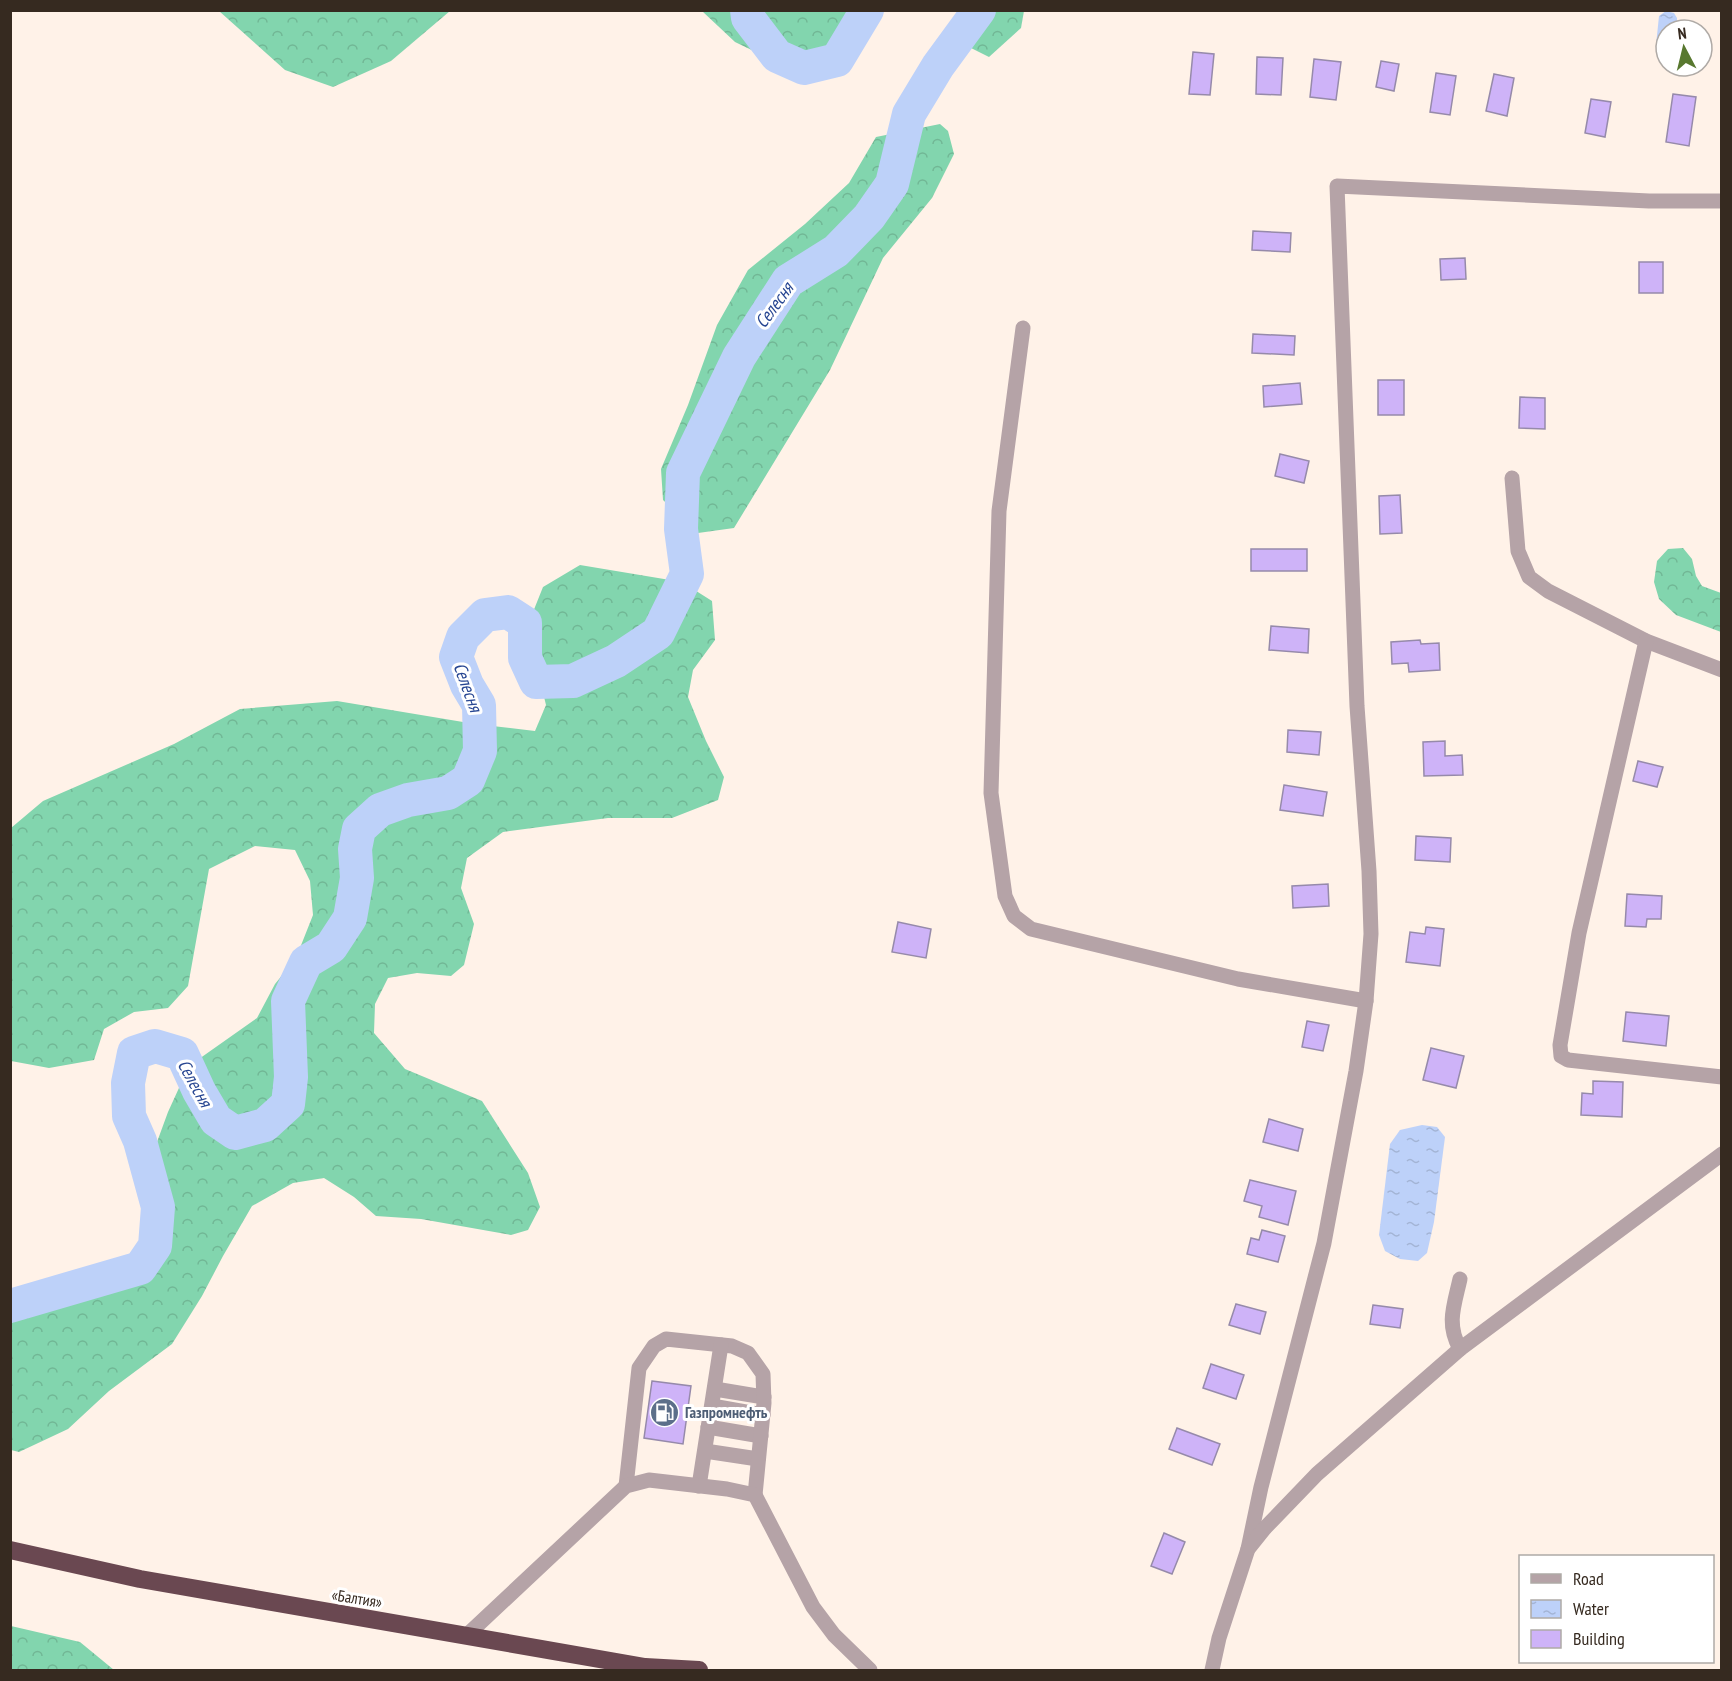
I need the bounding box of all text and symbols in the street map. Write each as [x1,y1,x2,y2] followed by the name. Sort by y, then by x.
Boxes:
[1654,18,1714,78] north arrow
[1677,23,1688,44] text: N
[750,276,799,332] water label: Селесня
[449,659,488,717] water label: Селесня
[173,1055,218,1113] water label: Селесня
[648,1396,680,1428] fuel station icon: Газпромнефть
[685,1402,768,1422] place label: Газпромнефть
[1519,1555,1714,1663] legend
[1573,1567,1604,1590] text: Road
[330,1584,384,1612] street label: «Балтия»
[1573,1597,1609,1620] text: Water
[1573,1627,1625,1650] text: Building

